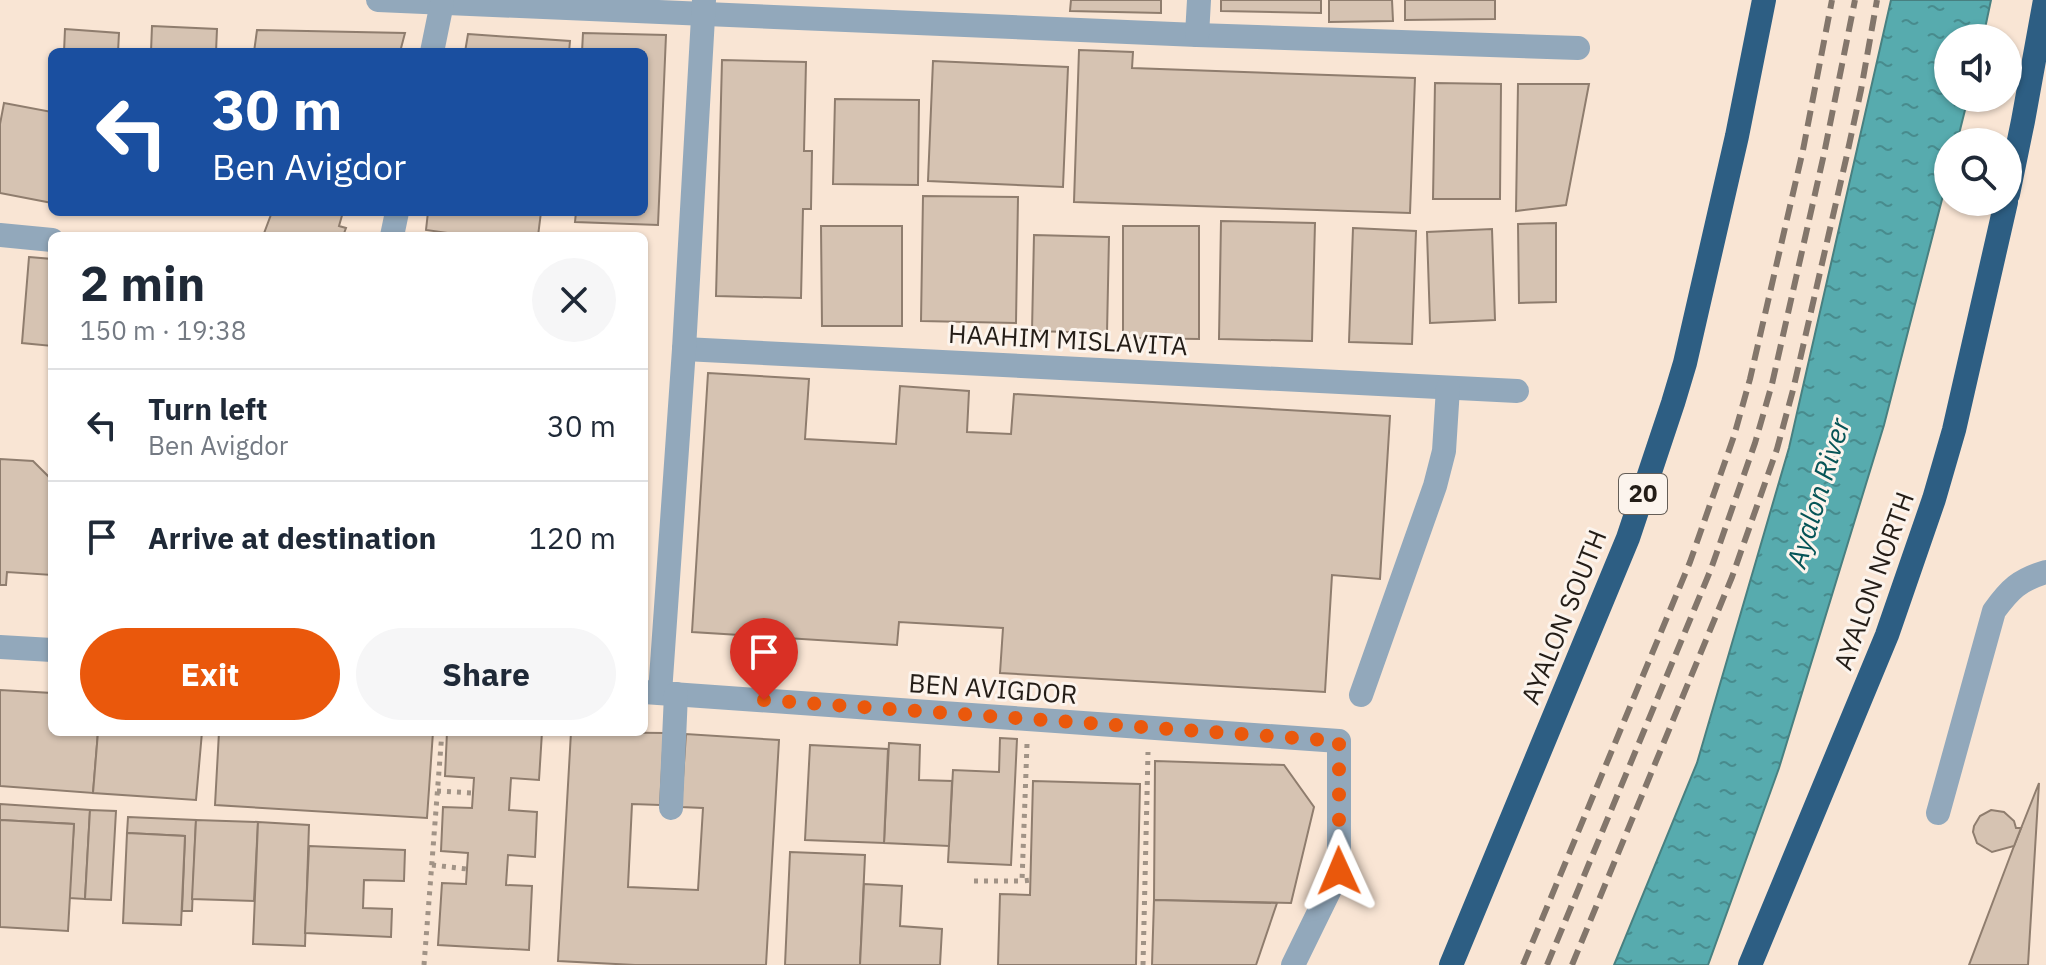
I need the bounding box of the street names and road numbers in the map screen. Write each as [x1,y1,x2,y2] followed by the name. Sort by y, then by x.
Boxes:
[947,316,1189,362] street label: HAAHIM MISLAVITA
[1619,474,1667,514] road number: 20
[1825,487,1921,674] street label: AYALON NORTH
[1513,524,1614,709] street label: AYALON SOUTH
[908,665,1079,711] street label: BEN AVIGDOR

